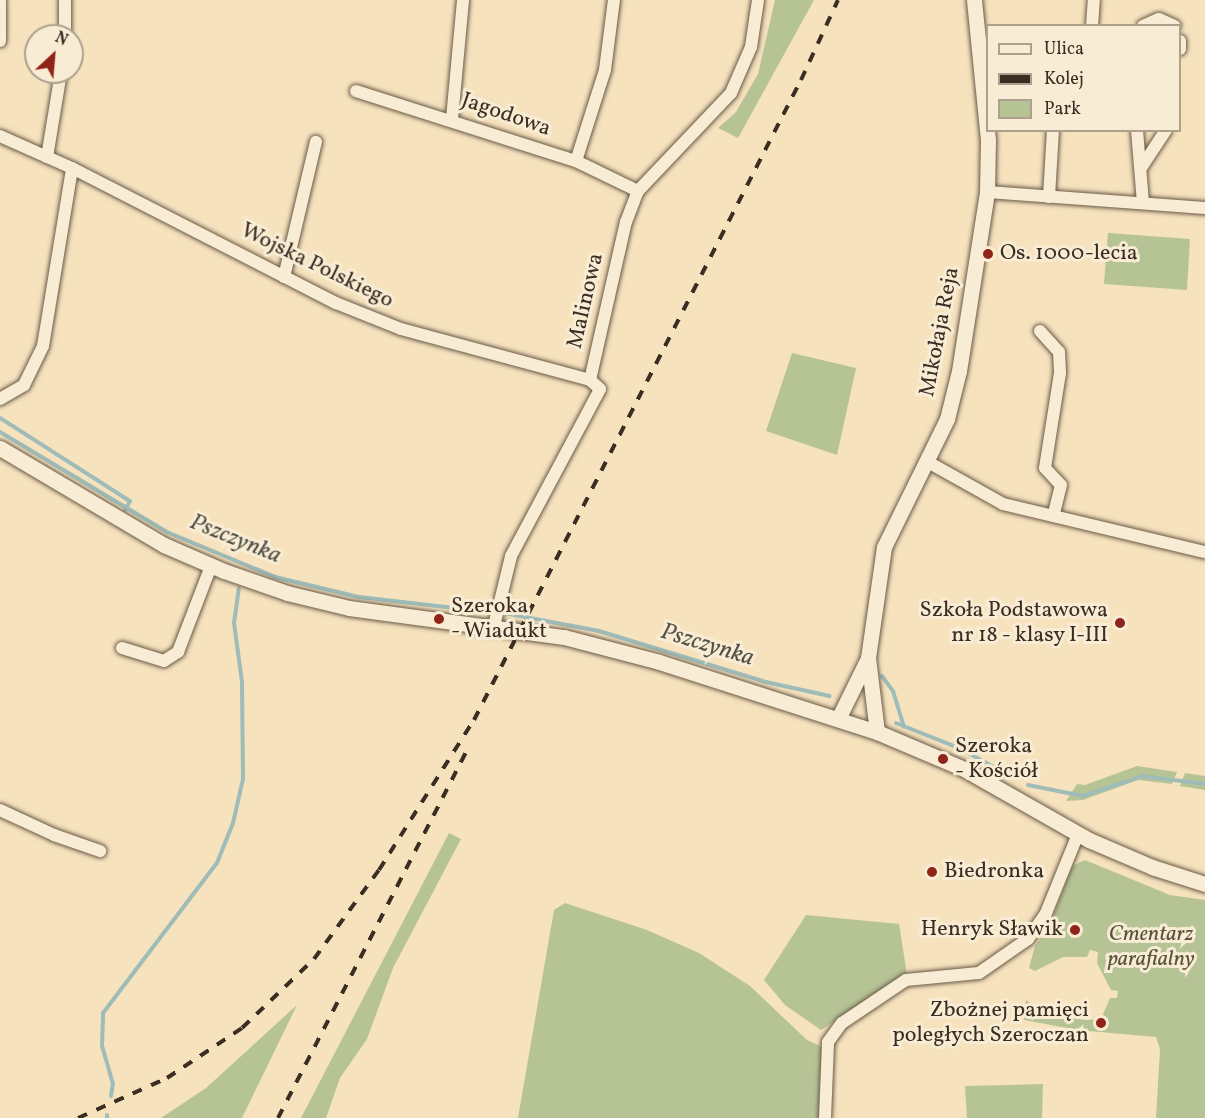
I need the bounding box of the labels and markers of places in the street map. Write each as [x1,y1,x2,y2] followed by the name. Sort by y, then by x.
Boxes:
[1000,241,1138,267] place label: Os. 1000-lecia
[981,247,995,261] marker: Os. 1000-lecia
[451,593,548,644] place label: Szeroka - Wiadukt
[920,597,1108,648] place label: Szkoła Podstawowa nr 18 - klasy I-III
[432,612,446,626] marker: Szeroka - Wiadukt
[1113,616,1127,630] marker: Szkoła Podstawowa nr 18 - klasy I-III
[955,733,1038,784] place label: Szeroka - Kościół
[936,752,950,766] marker: Szeroka - Kościół
[944,859,1044,885] place label: Biedronka
[925,865,939,879] marker: Biedronka
[921,917,1063,943] place label: Henryk Sławik
[1068,923,1082,937] marker: Henryk Sławik
[892,997,1089,1048] place label: Zbożnej pamięci poległych Szeroczan
[1094,1016,1108,1030] marker: Zbożnej pamięci poległych Szeroczan

